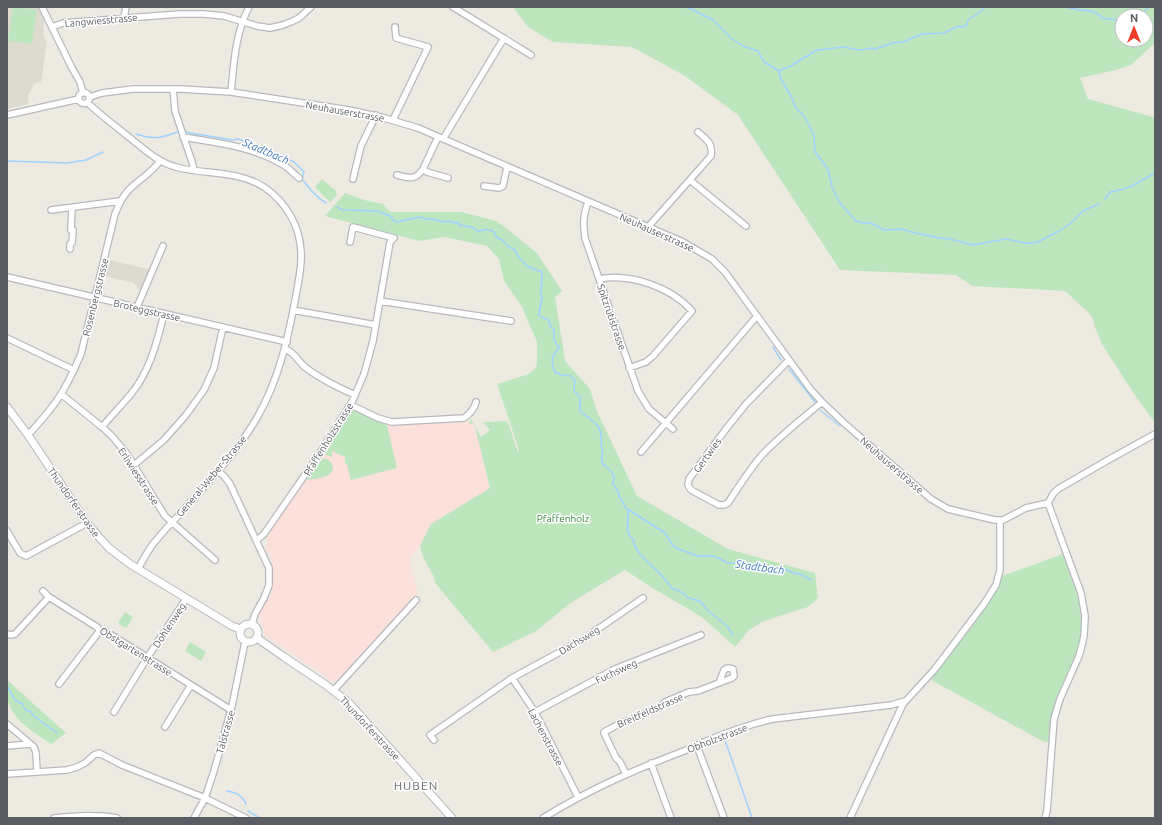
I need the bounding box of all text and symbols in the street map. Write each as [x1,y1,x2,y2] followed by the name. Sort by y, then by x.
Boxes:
[1114,8,1154,48] north arrow
[64,12,138,29] street label: Langwiesstrasse
[1130,12,1138,24] text: N
[305,99,385,124] street label: Neuhauserstrasse
[240,135,291,166] water label: Stadtbach
[618,211,696,254] street label: Neuhauserstrasse
[80,257,110,337] street label: Rosenbergstrasse
[595,283,628,352] street label: Spitzrütistrasse
[112,297,181,324] street label: Broteggstrasse
[302,401,355,478] street label: Pfaffenholzstrasse
[174,433,249,519] street label: General-Weber-Strasse
[858,435,925,496] street label: Neuhauserstrasse
[691,436,724,475] street label: Gertwies
[116,446,161,507] street label: Erliwiesstrasse
[45,465,102,539] street label: Thundorferstrasse
[537,513,590,524] park label: Pfaffenholz
[734,557,785,576] water label: Stadtbach
[151,601,188,650] street label: Dohlenweg
[557,624,602,657] street label: Dachsweg
[98,625,174,678] street label: Obstgartenstrasse
[594,657,639,686] street label: Fuchsweg
[615,691,685,730] street label: Breitfeldstrasse
[337,694,402,762] street label: Thundorferstrasse
[526,707,565,768] street label: Lachenstrasse
[214,709,237,755] street label: Talstrasse
[685,722,749,755] street label: Obholzstrasse
[394,779,438,792] district label: HUBEN

